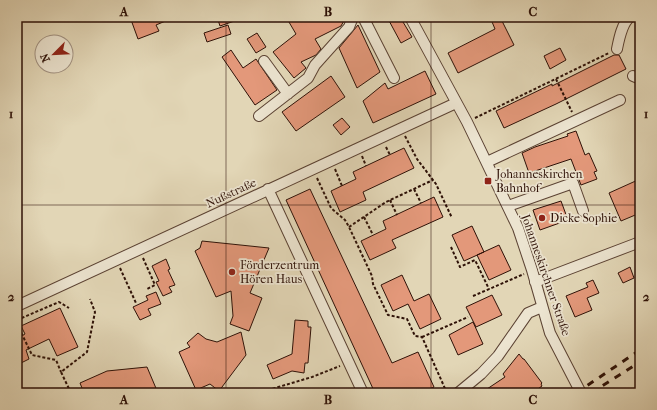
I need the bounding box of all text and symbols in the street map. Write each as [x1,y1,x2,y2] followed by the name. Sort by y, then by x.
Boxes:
[119,4,129,19] text: A
[324,4,333,19] text: B
[529,4,538,19] text: C
[34,34,74,74] north arrow
[37,51,53,64] text: N
[9,106,14,121] text: 1
[644,106,649,121] text: 1
[495,167,582,195] place label: Johanneskirchen Bahnhof
[204,175,259,211] street label: Nußstraße
[483,176,493,186] marker: Johanneskirchen Bahnhof
[518,211,573,338] street label: Johanneskirchner Straße
[550,211,617,225] place label: Dicke Sophie
[537,213,547,223] marker: Dicke Sophie
[240,258,319,286] place label: Förderzentrum Hören Haus
[227,267,237,277] marker: Förderzentrum Hören Haus
[8,289,15,304] text: 2
[643,289,650,304] text: 2
[119,392,129,407] text: A
[324,392,333,407] text: B
[529,392,538,407] text: C

